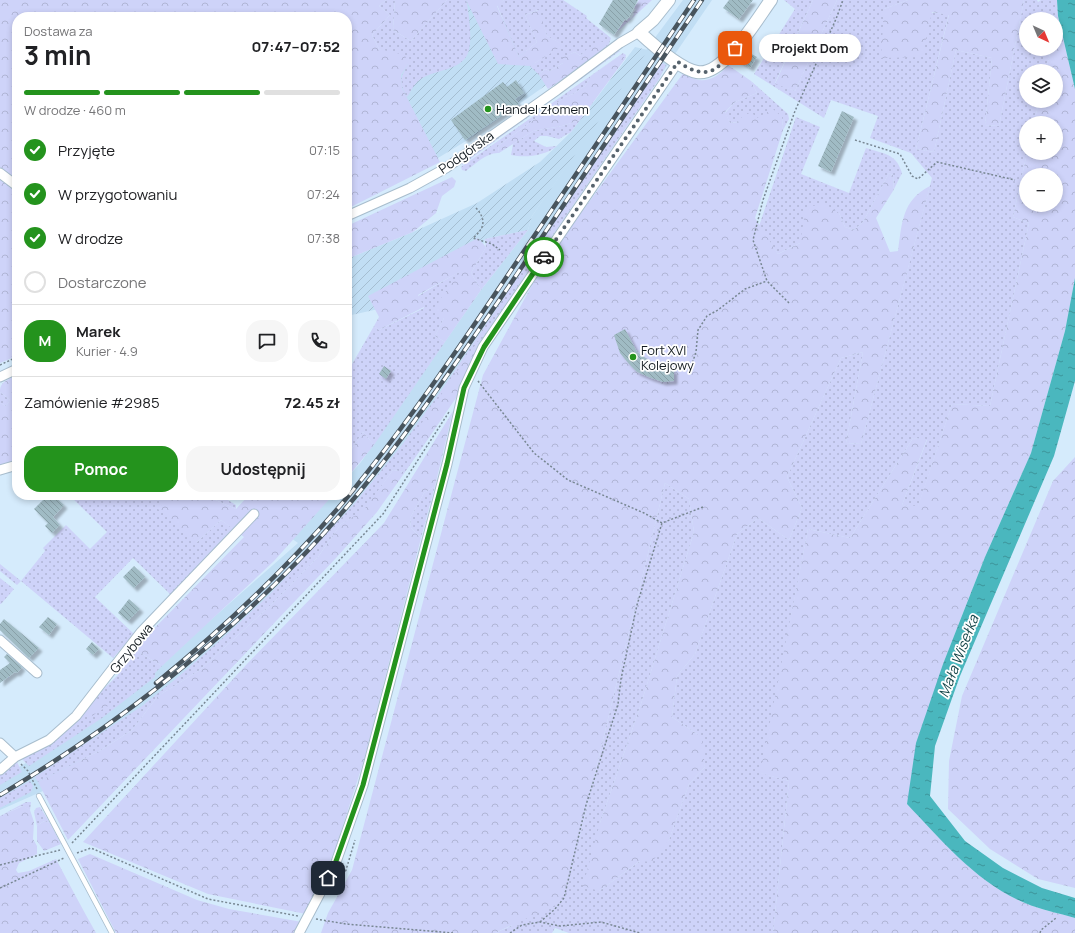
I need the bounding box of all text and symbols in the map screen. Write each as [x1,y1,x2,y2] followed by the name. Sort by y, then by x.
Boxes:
[1019,12,1063,56] north arrow
[1019,12,1063,212] map controls
[24,22,92,40] text: Dostawa za
[718,31,752,65] pin
[759,34,861,62] callout: Projekt Dom
[251,36,340,57] text: 07:47–07:52
[24,37,91,73] text: 3 min
[724,37,746,59] icon: bag
[771,39,849,57] text: Projekt Dom
[1019,64,1063,108] button: layers
[496,100,589,118] place label: Handel złomem
[24,101,126,119] text: W drodze · 460 m
[483,104,493,114] marker: Handel złomem
[1019,116,1063,160] button: +
[435,126,497,178] street label: Podgórska
[24,139,46,161] icon: check
[58,140,115,161] text: Przyjęte
[309,141,340,159] text: 07:15
[1019,168,1063,212] button: −
[24,183,46,205] icon: check
[58,184,177,205] text: W przygotowaniu
[307,185,340,203] text: 07:24
[24,227,46,249] icon: check
[58,228,123,249] text: W drodze
[307,229,340,247] text: 07:38
[524,237,564,277] courier
[533,246,555,268] icon: car
[58,272,147,293] text: Dostarczone
[246,320,288,362] button: chat
[298,320,340,362] button: phone
[76,321,120,342] text: Marek
[39,330,51,351] text: M
[641,341,694,374] place label: Fort XVI Kolejowy
[76,342,138,360] text: Kurier · 4.9
[628,352,638,362] marker: Fort XVI Kolejowy
[24,392,160,413] text: Zamówienie #2985
[284,392,340,413] text: 72.45 zł
[24,446,178,492] button: Pomoc
[186,446,340,492] button: Udostępnij
[934,611,983,700] water label: Mała Wisełka
[105,619,157,677] street label: Grzybowa
[311,861,345,895] pin
[317,867,339,889] icon: home

